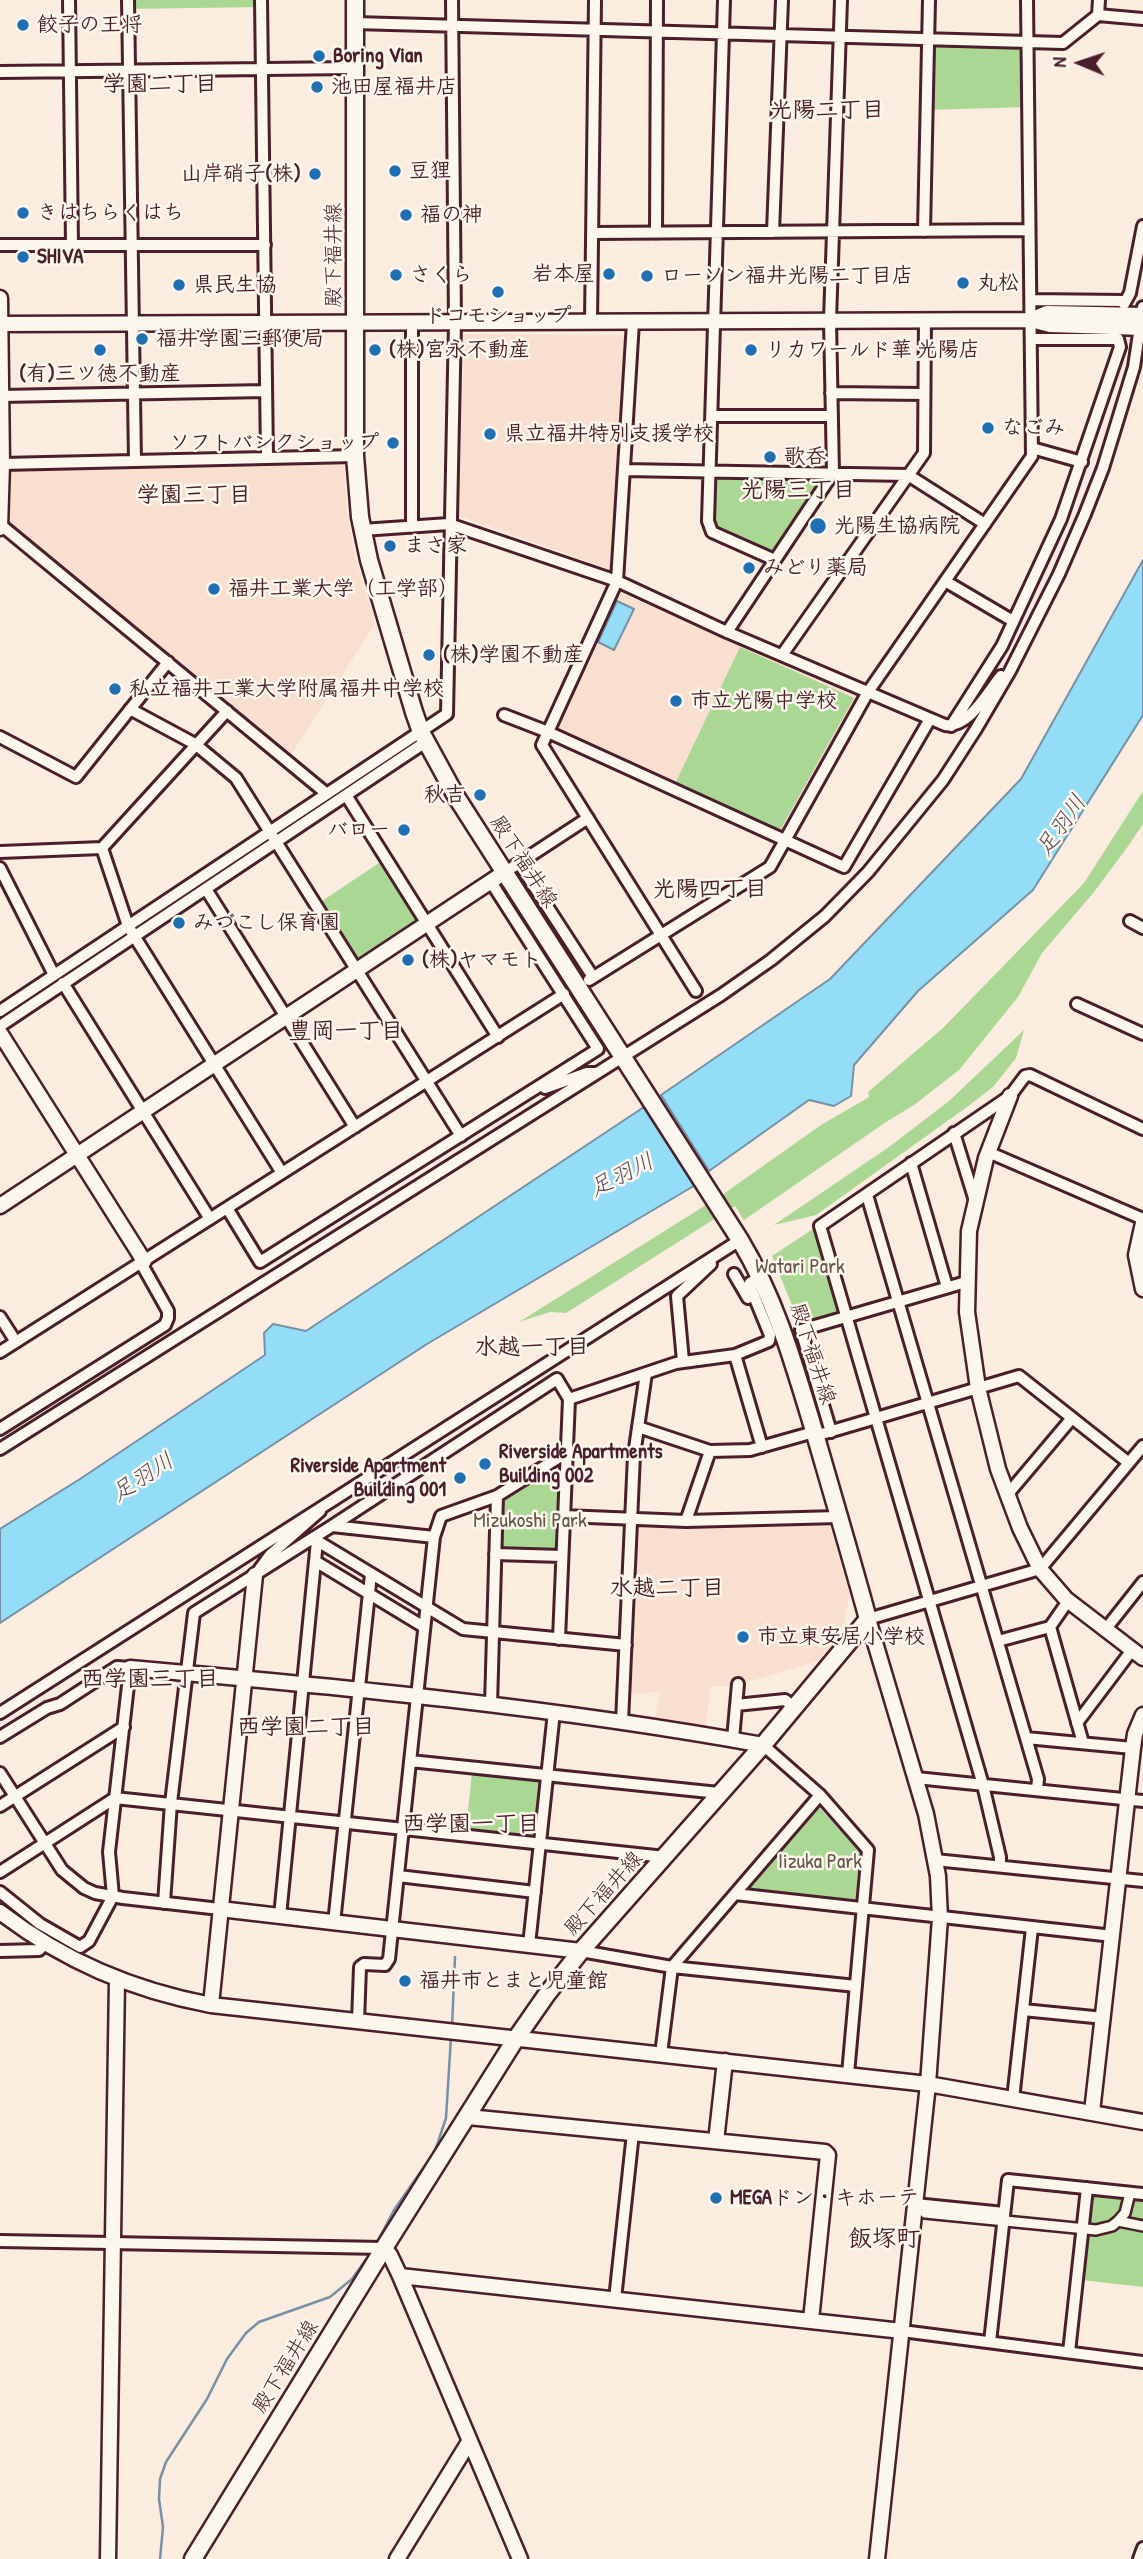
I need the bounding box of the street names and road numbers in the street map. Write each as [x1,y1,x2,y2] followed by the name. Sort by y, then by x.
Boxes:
[321,203,347,307] street label: 殿下福井線
[484,811,562,913] street label: 殿下福井線
[784,1300,840,1408] street label: 殿下福井線
[560,1847,648,1941] street label: 殿下福井線
[247,2316,325,2418] street label: 殿下福井線

